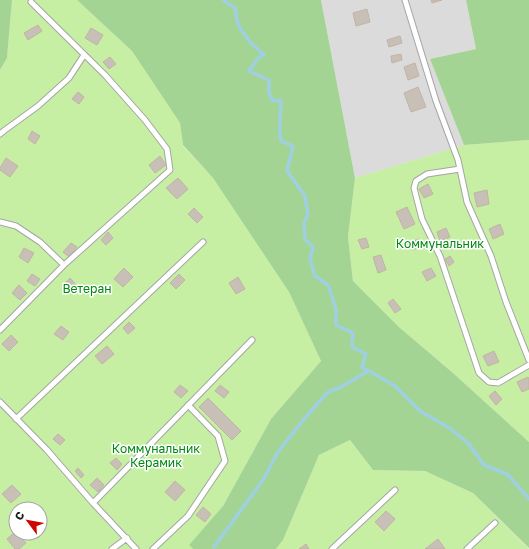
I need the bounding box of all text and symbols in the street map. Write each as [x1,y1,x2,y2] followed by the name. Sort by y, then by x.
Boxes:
[396,236,484,251] park label: Коммунальник
[62,281,112,296] park label: Ветеран
[112,441,200,470] park label: Коммунальник Керамик
[8,501,48,541] north arrow
[12,509,27,522] text: С

